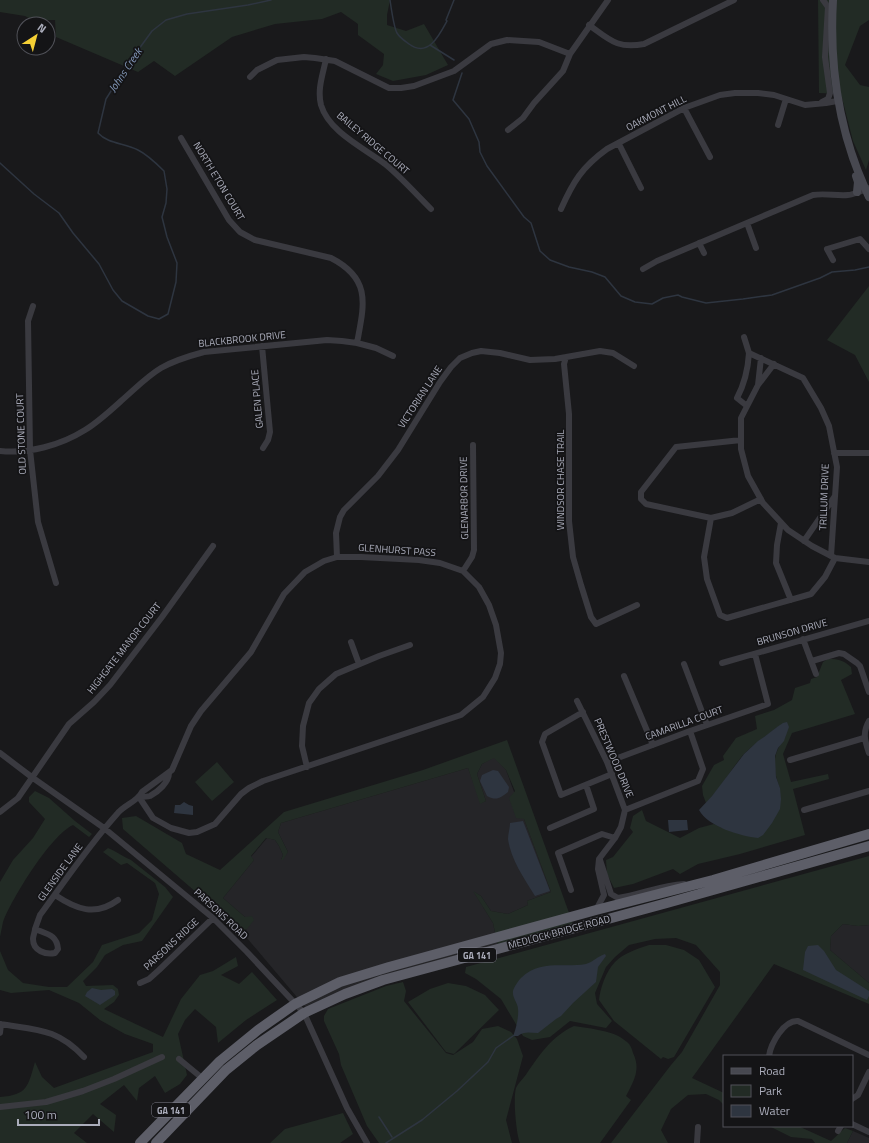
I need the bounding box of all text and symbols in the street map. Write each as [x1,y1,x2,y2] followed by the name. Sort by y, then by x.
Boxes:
[16,16,56,56] north arrow
[34,19,50,37] text: N
[104,44,146,95] water label: Johns Creek
[623,91,689,135] street label: OAKMONT HILL
[333,108,413,178] street label: BAILEY RIDGE COURT
[190,139,249,224] street label: NORTH ETON COURT
[198,327,287,351] street label: BLACKBROOK DRIVE
[394,362,446,431] street label: VICTORIAN LANE
[247,369,267,429] street label: GALEN PLACE
[12,392,30,475] street label: OLD STONE COURT
[553,429,568,530] street label: WINDSOR CHASE TRAIL
[456,456,472,540] street label: GLENARBOR DRIVE
[815,463,833,531] street label: TRILLUM DRIVE
[358,540,436,560] street label: GLENHURST PASS
[83,598,165,697] street label: HIGHGATE MANOR COURT
[755,615,830,649] street label: BRUNSON DRIVE
[643,702,726,744] street label: CAMARILLA COURT
[590,716,638,801] street label: PRESTWOOD DRIVE
[34,840,86,904] street label: GLENSIDE LANE
[191,885,251,943] street label: PARSONS ROAD
[506,911,612,953] street label: MEDLOCK BRIDGE ROAD
[140,914,202,974] street label: PARSONS RIDGE
[458,948,496,962] road number: GA 141
[723,1055,853,1127] legend
[759,1061,785,1080] text: Road
[759,1081,782,1100] text: Park
[18,1101,99,1127] scale bar
[759,1101,790,1120] text: Water
[152,1103,190,1117] road number: GA 141
[24,1105,57,1124] text: 100 m

